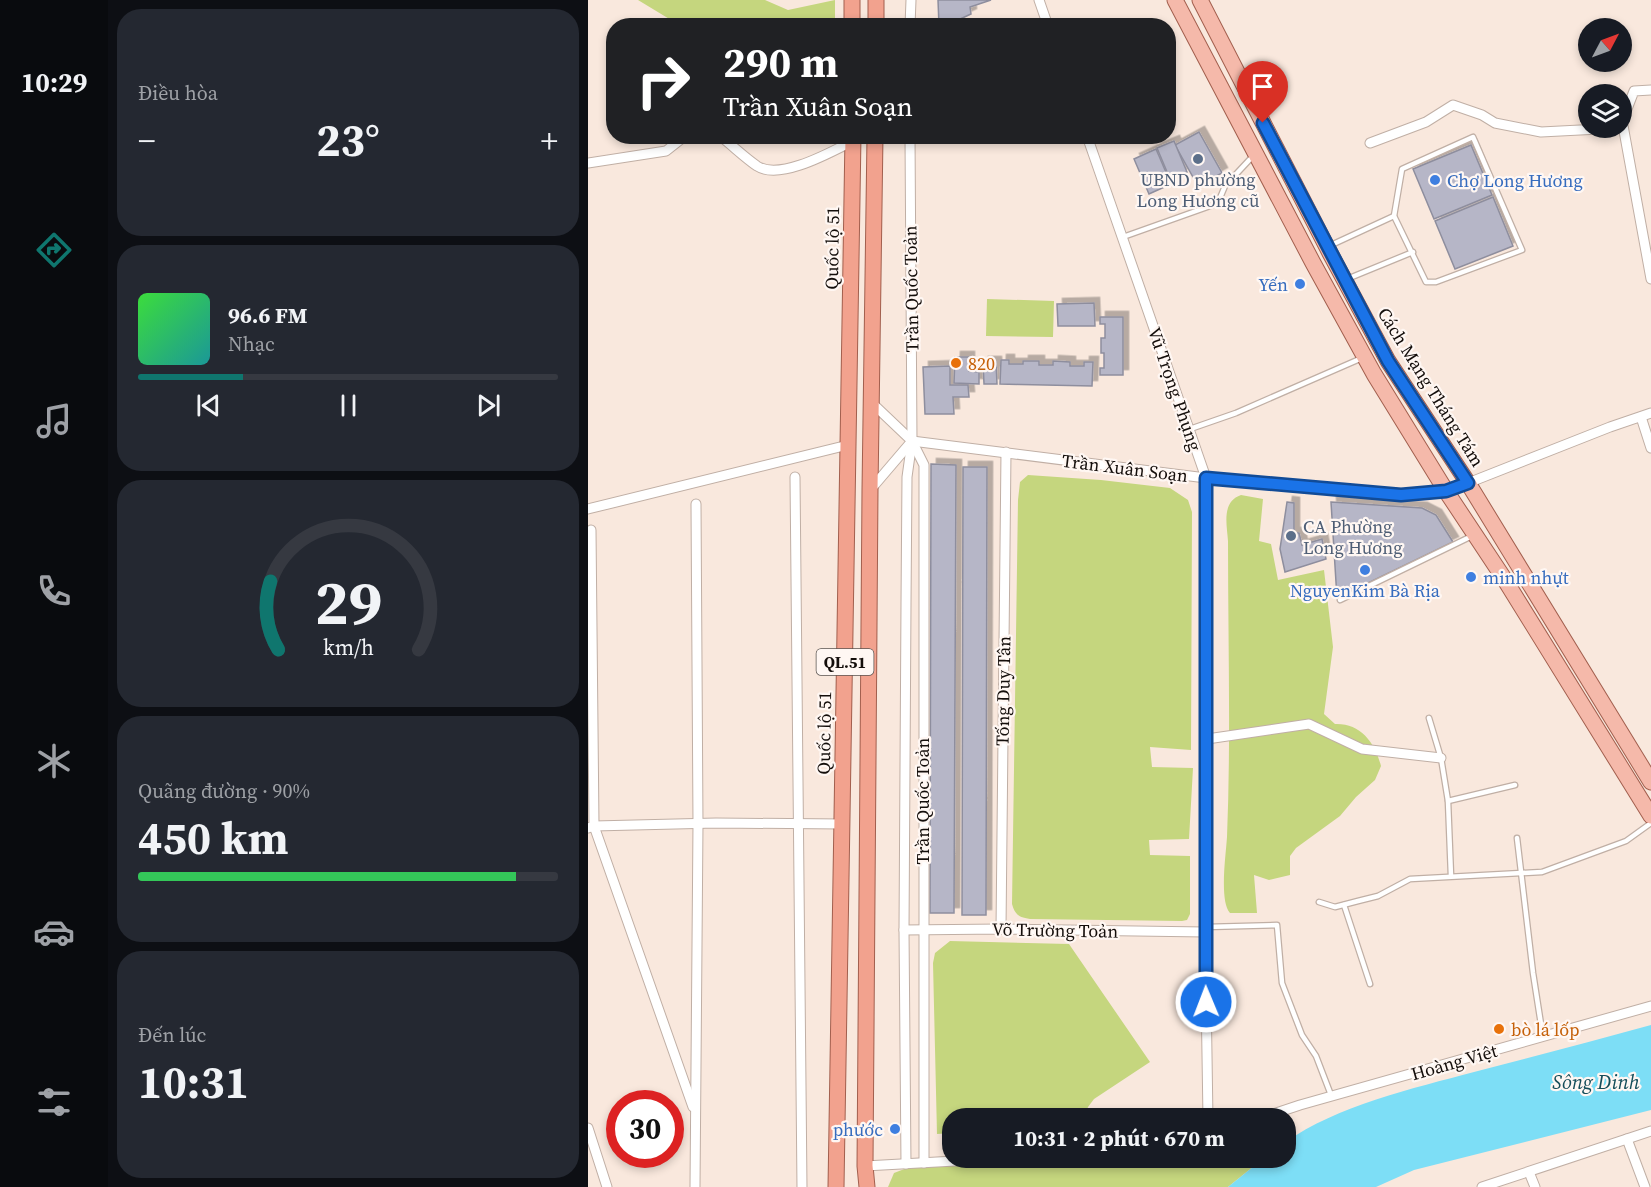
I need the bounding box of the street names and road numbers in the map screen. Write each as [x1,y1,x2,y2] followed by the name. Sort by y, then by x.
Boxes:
[819,206,845,290] street label: Quốc lộ 51
[897,225,925,353] street label: Trần Quốc Toản
[1372,303,1490,471] street label: Cách Mạng Tháng Tám
[1142,324,1208,454] street label: Vũ Trọng Phụng
[1061,448,1189,488] street label: Trần Xuân Soạn
[990,636,1016,746] street label: Tống Duy Tân
[816,649,874,675] road number: QL.51
[811,691,837,775] street label: Quốc lộ 51
[910,737,935,864] street label: Trần Quốc Toản
[992,916,1119,944] street label: Võ Trường Toản
[1408,1038,1500,1086] street label: Hoàng Việt

